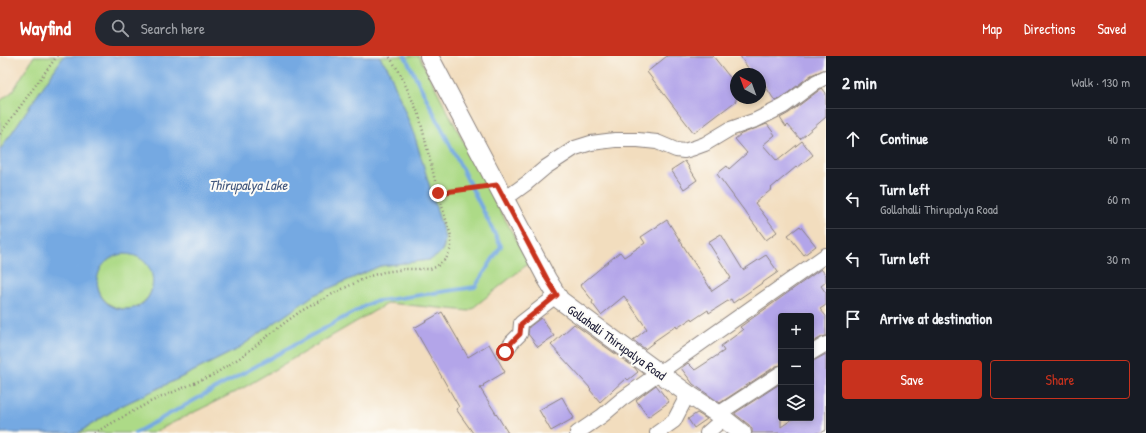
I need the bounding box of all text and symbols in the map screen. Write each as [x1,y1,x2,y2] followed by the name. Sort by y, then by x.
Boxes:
[95,10,375,46] search box
[20,15,71,41] text: Wayfind
[109,17,131,39] icon: search
[141,18,205,39] text: Search here
[982,19,1002,38] text: Map
[1024,19,1075,38] text: Directions
[1097,19,1126,38] text: Saved
[730,68,766,104] north arrow
[842,71,877,94] text: 2 min
[1071,73,1130,91] text: Walk · 130 m
[842,128,864,150] icon: ahead
[880,128,928,149] text: Continue
[1107,130,1130,148] text: 40 m
[209,175,289,195] water label: Thirupalya Lake
[880,179,930,200] text: Turn left
[429,184,447,202] route end
[842,188,864,210] icon: left
[1107,190,1130,208] text: 60 m
[880,200,998,218] text: Gollahalli Thirupalya Road
[842,248,864,270] icon: left
[880,248,930,269] text: Turn left
[1107,250,1130,268] text: 30 m
[564,300,670,384] street label: Gollahalli Thirupalya Road
[842,308,864,330] icon: arrive
[880,308,992,329] text: Arrive at destination
[778,313,814,421] map controls
[778,313,814,349] button: +
[496,343,514,361] route start
[778,349,814,385] button: −
[842,360,982,399] button: Save
[990,360,1130,399] button: Share
[778,385,814,421] button: layers

